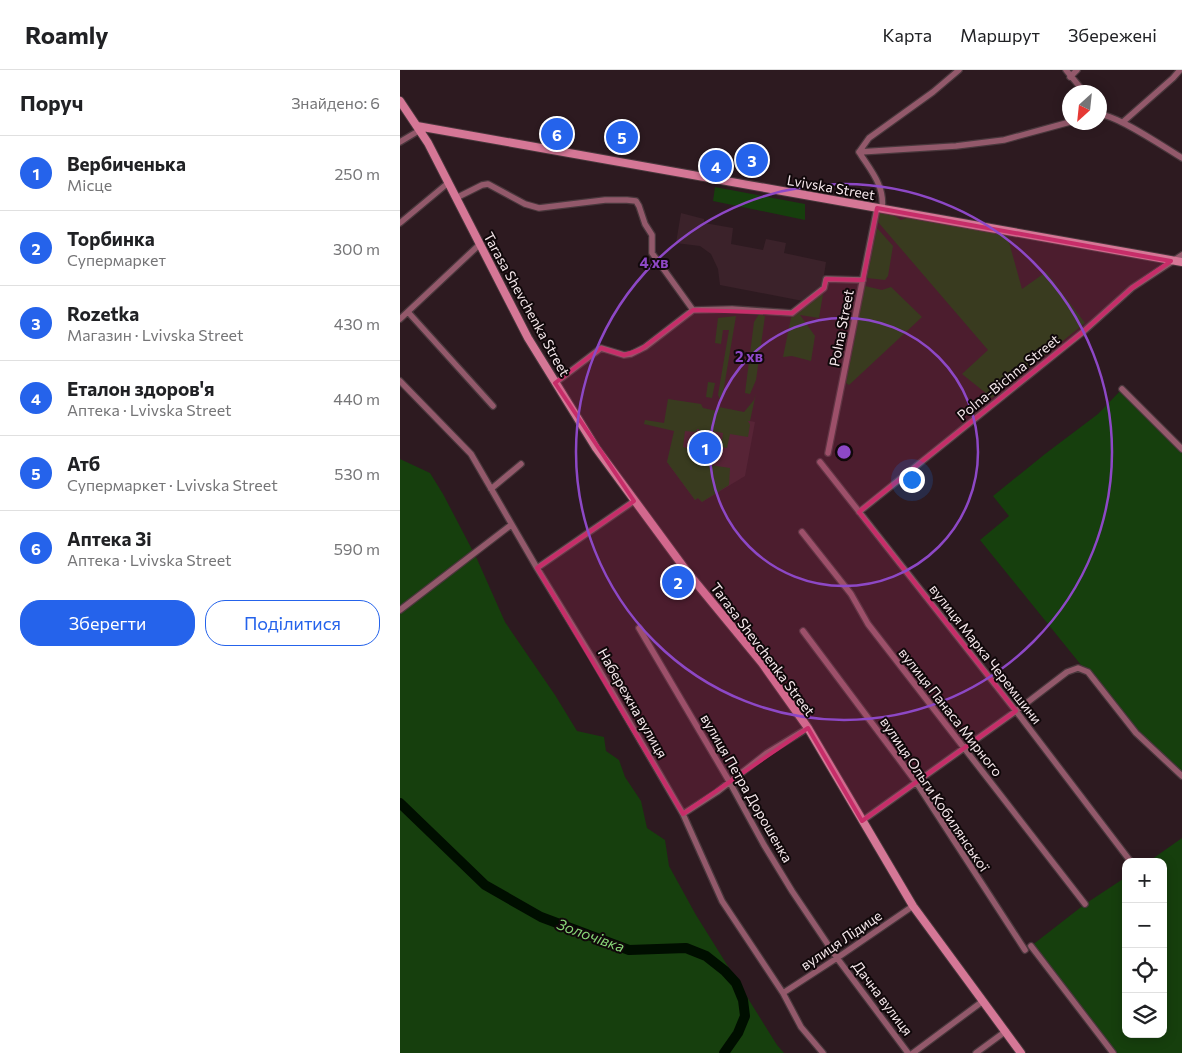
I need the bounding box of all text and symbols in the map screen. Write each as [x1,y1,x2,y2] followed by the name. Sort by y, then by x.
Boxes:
[25,20,108,49] text: Roamly
[882,24,932,46] text: Карта
[960,24,1040,46] text: Маршрут
[1068,24,1157,46] text: Збережені
[1062,85,1107,130] north arrow
[20,90,83,115] text: Поруч
[291,93,380,112] text: Знайдено: 6
[541,115,573,153] pin: 6
[606,118,638,156] pin: 5
[736,141,768,179] pin: 3
[700,147,732,185] pin: 4
[67,152,186,175] text: Вербиченька
[32,164,40,183] text: 1
[334,164,380,183] text: 250 m
[786,171,877,203] street label: Lvivska Street
[67,175,112,194] text: Місце
[67,227,155,250] text: Торбинка
[480,229,574,379] street label: Tarasa Shevchenka Street
[31,239,41,258] text: 2
[333,239,380,258] text: 300 m
[67,250,166,269] text: Супермаркет
[640,253,668,271] text: 4 хв
[825,288,857,368] street label: Polna Street
[67,302,139,325] text: Rozetka
[31,314,41,333] text: 3
[334,314,380,333] text: 430 m
[67,325,243,344] text: Магазин · Lvivska Street
[953,330,1063,424] street label: Polna-Bichna Street
[735,347,763,365] text: 2 хв
[67,377,215,400] text: Еталон здоров'я
[31,389,41,408] text: 4
[333,389,380,408] text: 440 m
[67,400,232,419] text: Аптека · Lvivska Street
[689,429,721,467] pin: 1
[835,443,853,461] centre of rings
[67,452,100,475] text: Атб
[31,464,41,483] text: 5
[334,464,380,483] text: 530 m
[899,467,925,493] your location
[67,475,278,494] text: Супермаркет · Lvivska Street
[67,527,152,550] text: Аптека 3і
[31,539,41,558] text: 6
[334,539,380,558] text: 590 m
[67,550,232,569] text: Аптека · Lvivska Street
[662,563,694,601] pin: 2
[707,579,819,719] street label: Tarasa Shevchenka Street
[926,581,1046,727] street label: вулиця Марка Черемшини
[20,600,195,646] button: Зберегти
[205,600,380,646] button: Поділитися
[895,644,1007,780] street label: вулиця Панаса Мирного
[595,645,671,761] street label: Набережна вулиця
[697,711,797,865] street label: вулиця Петра Дорошенка
[877,714,993,875] street label: вулиця Ольги Кобилянської
[1122,858,1167,1038] map controls
[1122,858,1167,903] button: +
[1122,903,1167,948] button: −
[797,907,885,973] street label: вулиця Лідице
[555,914,627,956] water label: Золочівка
[1122,948,1167,993] button: locate
[849,957,917,1039] street label: Дачна вулиця
[1122,993,1167,1038] button: layers

